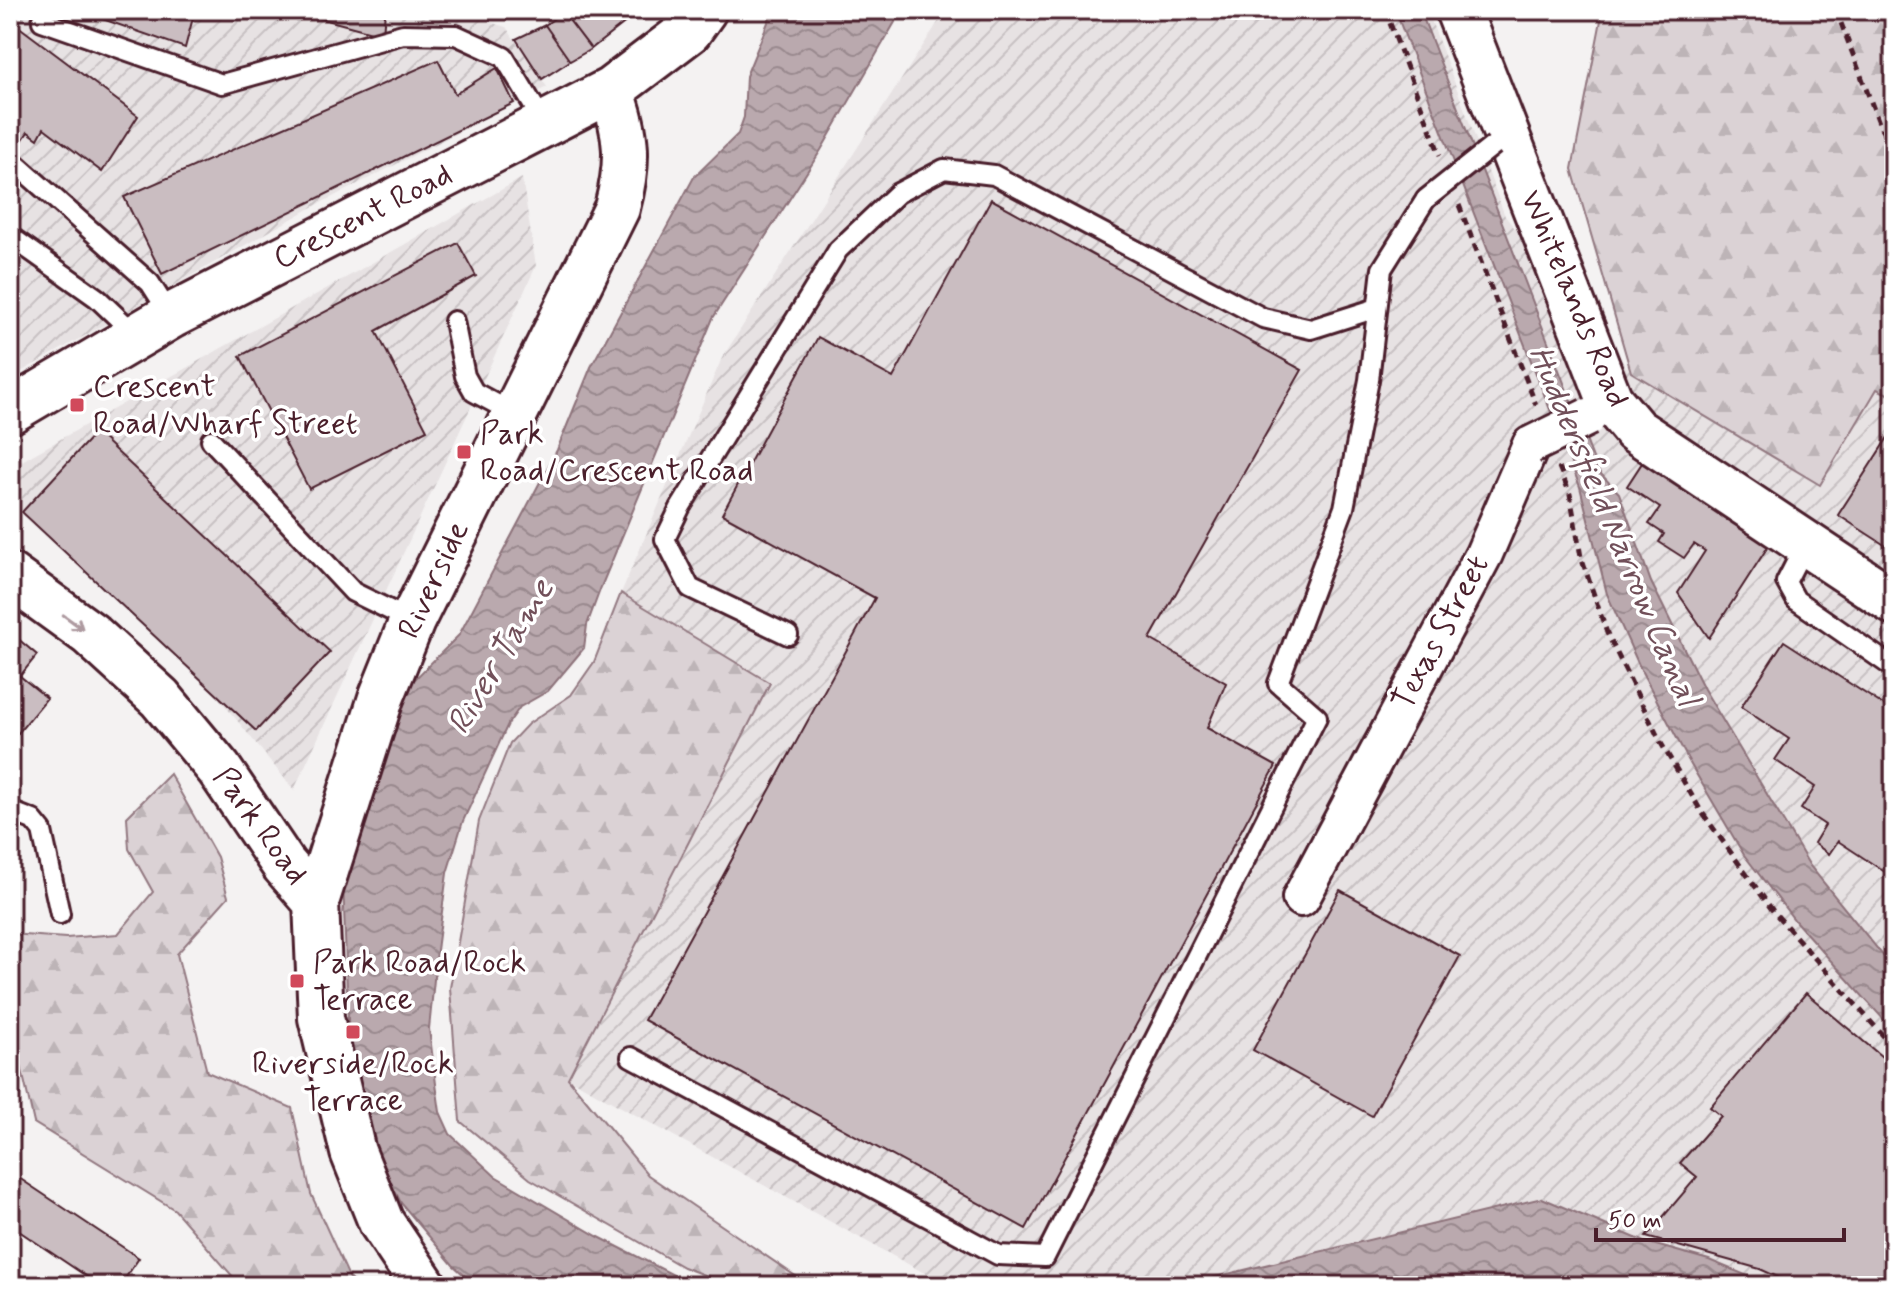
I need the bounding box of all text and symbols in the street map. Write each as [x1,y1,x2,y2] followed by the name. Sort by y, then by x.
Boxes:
[266,154,460,280] street label: Crescent Road
[1509,184,1639,414] street label: Whitelands Road
[1517,339,1710,715] water label: Huddersfield Narrow Canal
[93,366,358,445] place label: Crescent Road/Wharf Street
[68,396,86,414] marker: Crescent Road/Wharf Street
[480,413,753,492] place label: Park Road/Crescent Road
[455,443,473,461] marker: Park Road/Crescent Road
[389,514,479,646] street label: Riverside
[1383,548,1499,718] street label: Texas Street
[437,570,566,743] water label: River Tame
[62,613,83,630] one-way arrow
[203,758,317,894] street label: Park Road
[313,942,526,1021] place label: Park Road/Rock Terrace
[288,972,306,990] marker: Park Road/Rock Terrace
[344,1023,362,1041] marker: Riverside/Rock Terrace
[252,1043,454,1122] place label: Riverside/Rock Terrace
[1596,1192,1844,1242] scale bar
[1608,1206,1662,1237] text: 50 m

